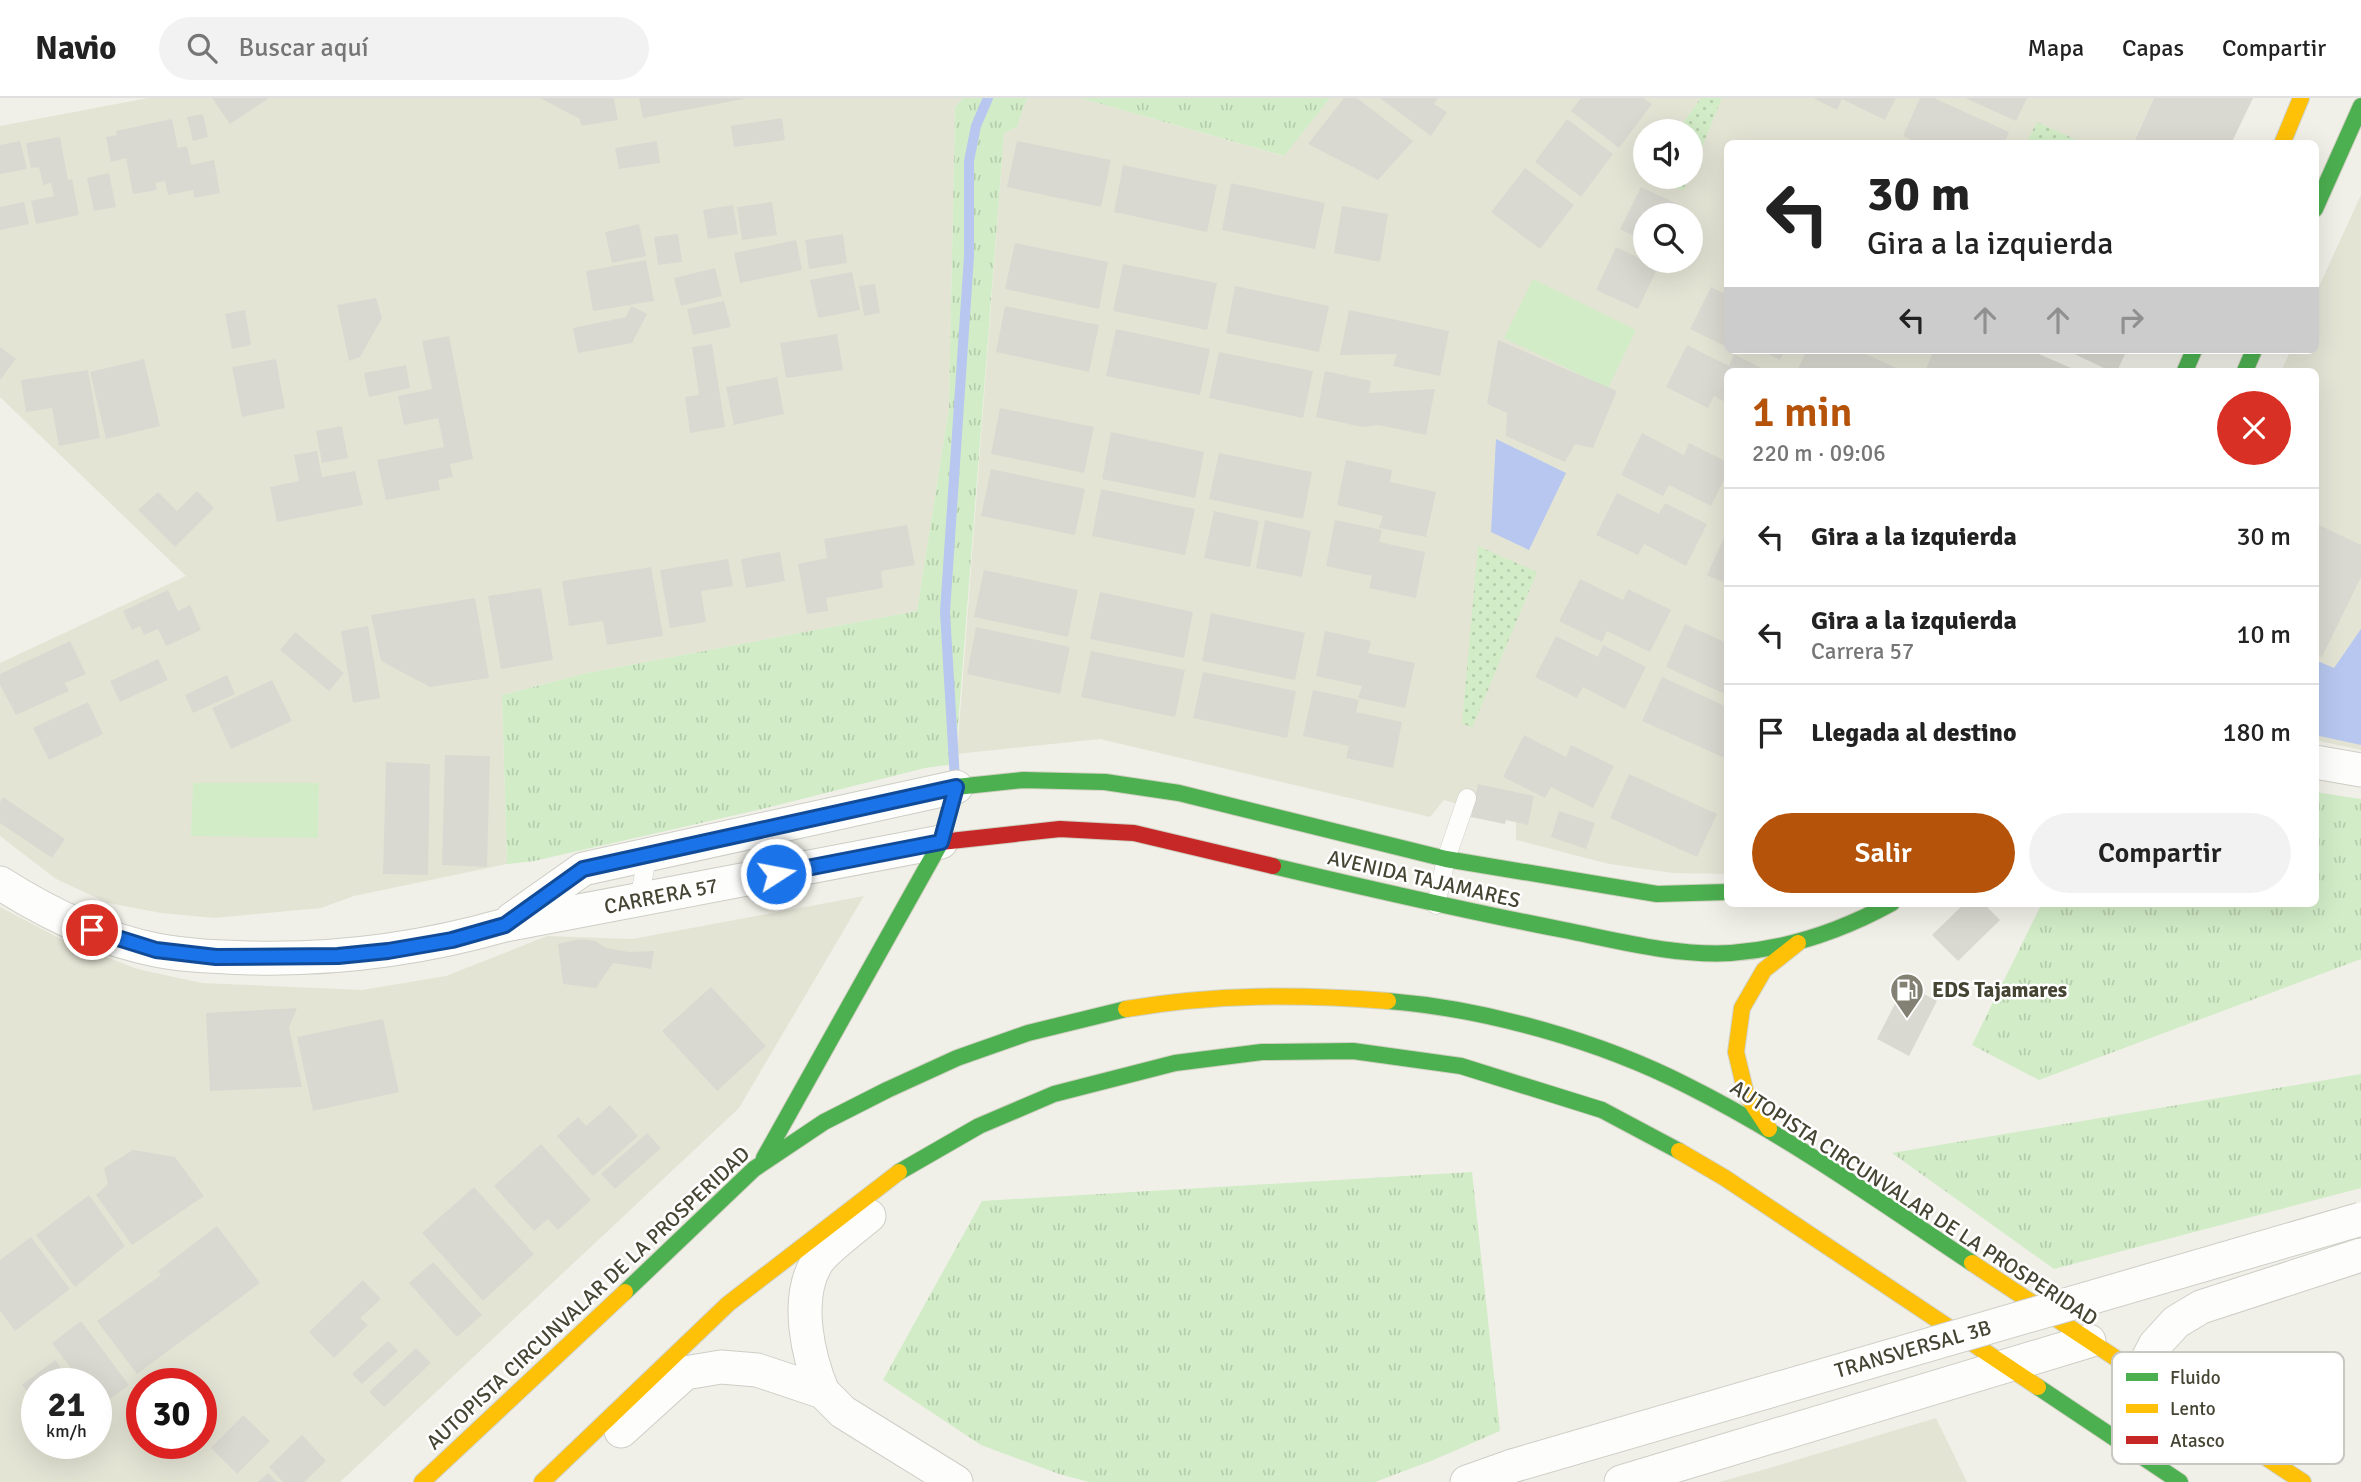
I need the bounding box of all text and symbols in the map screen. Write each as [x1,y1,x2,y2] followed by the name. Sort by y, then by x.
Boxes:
[159,17,649,80] search box
[35,28,117,69] text: Navio
[183,29,221,67] icon: search
[239,32,369,64] text: Buscar aquí
[2028,33,2084,63] text: Mapa
[2122,33,2184,63] text: Capas
[2222,33,2326,63] text: Compartir
[1633,119,1703,273] map controls
[1633,119,1703,189] button: sound
[1867,164,1970,224] text: 30 m
[1752,168,1843,259] icon: left
[1633,203,1703,273] button: search
[1867,224,2114,263] text: Gira a la izquierda
[1893,301,1931,339] icon: left
[1966,301,2004,339] icon: ahead
[2039,301,2077,339] icon: ahead
[2112,301,2150,339] icon: right
[1752,387,1853,438] text: 1 min
[2217,391,2291,465] button: close
[1752,439,1886,468] text: 220 m · 09:06
[1752,518,1790,556] icon: left
[1811,521,2017,553] text: Gira a la izquierda
[2236,521,2291,553] text: 30 m
[1811,605,2017,637] text: Gira a la izquierda
[1752,616,1790,654] icon: left
[2236,619,2291,651] text: 10 m
[1811,637,1914,666] text: Carrera 57
[1752,714,1790,752] icon: arrive
[1811,717,2017,749] text: Llegada al destino
[2222,717,2291,749] text: 180 m
[1752,813,2015,893] button: Salir
[2029,813,2291,893] button: Compartir
[739,837,813,911] position arrow
[1325,844,1523,914] street label: AVENIDA TAJAMARES
[602,872,720,920] street label: CARRERA 57
[62,900,122,960] pin
[73,911,111,949] icon: arrive
[1888,971,1926,1020] fuel station icon: EDS Tajamares
[1932,977,2067,1003] place label: EDS Tajamares
[1725,1074,2103,1332] street label: AUTOPISTA CIRCUNVALAR DE LA PROSPERIDAD
[421,1141,755,1455] street label: AUTOPISTA CIRCUNVALAR DE LA PROSPERIDAD
[1832,1314,1994,1384] street label: TRANSVERSAL 3B
[2112,1352,2344,1464] legend
[2170,1366,2221,1390] text: Fluido
[126,1368,217,1459] speed limit sign: 30
[48,1383,85,1426] text: 21
[2170,1397,2216,1421] text: Lento
[46,1420,87,1442] text: km/h
[2170,1429,2225,1453] text: Atasco

